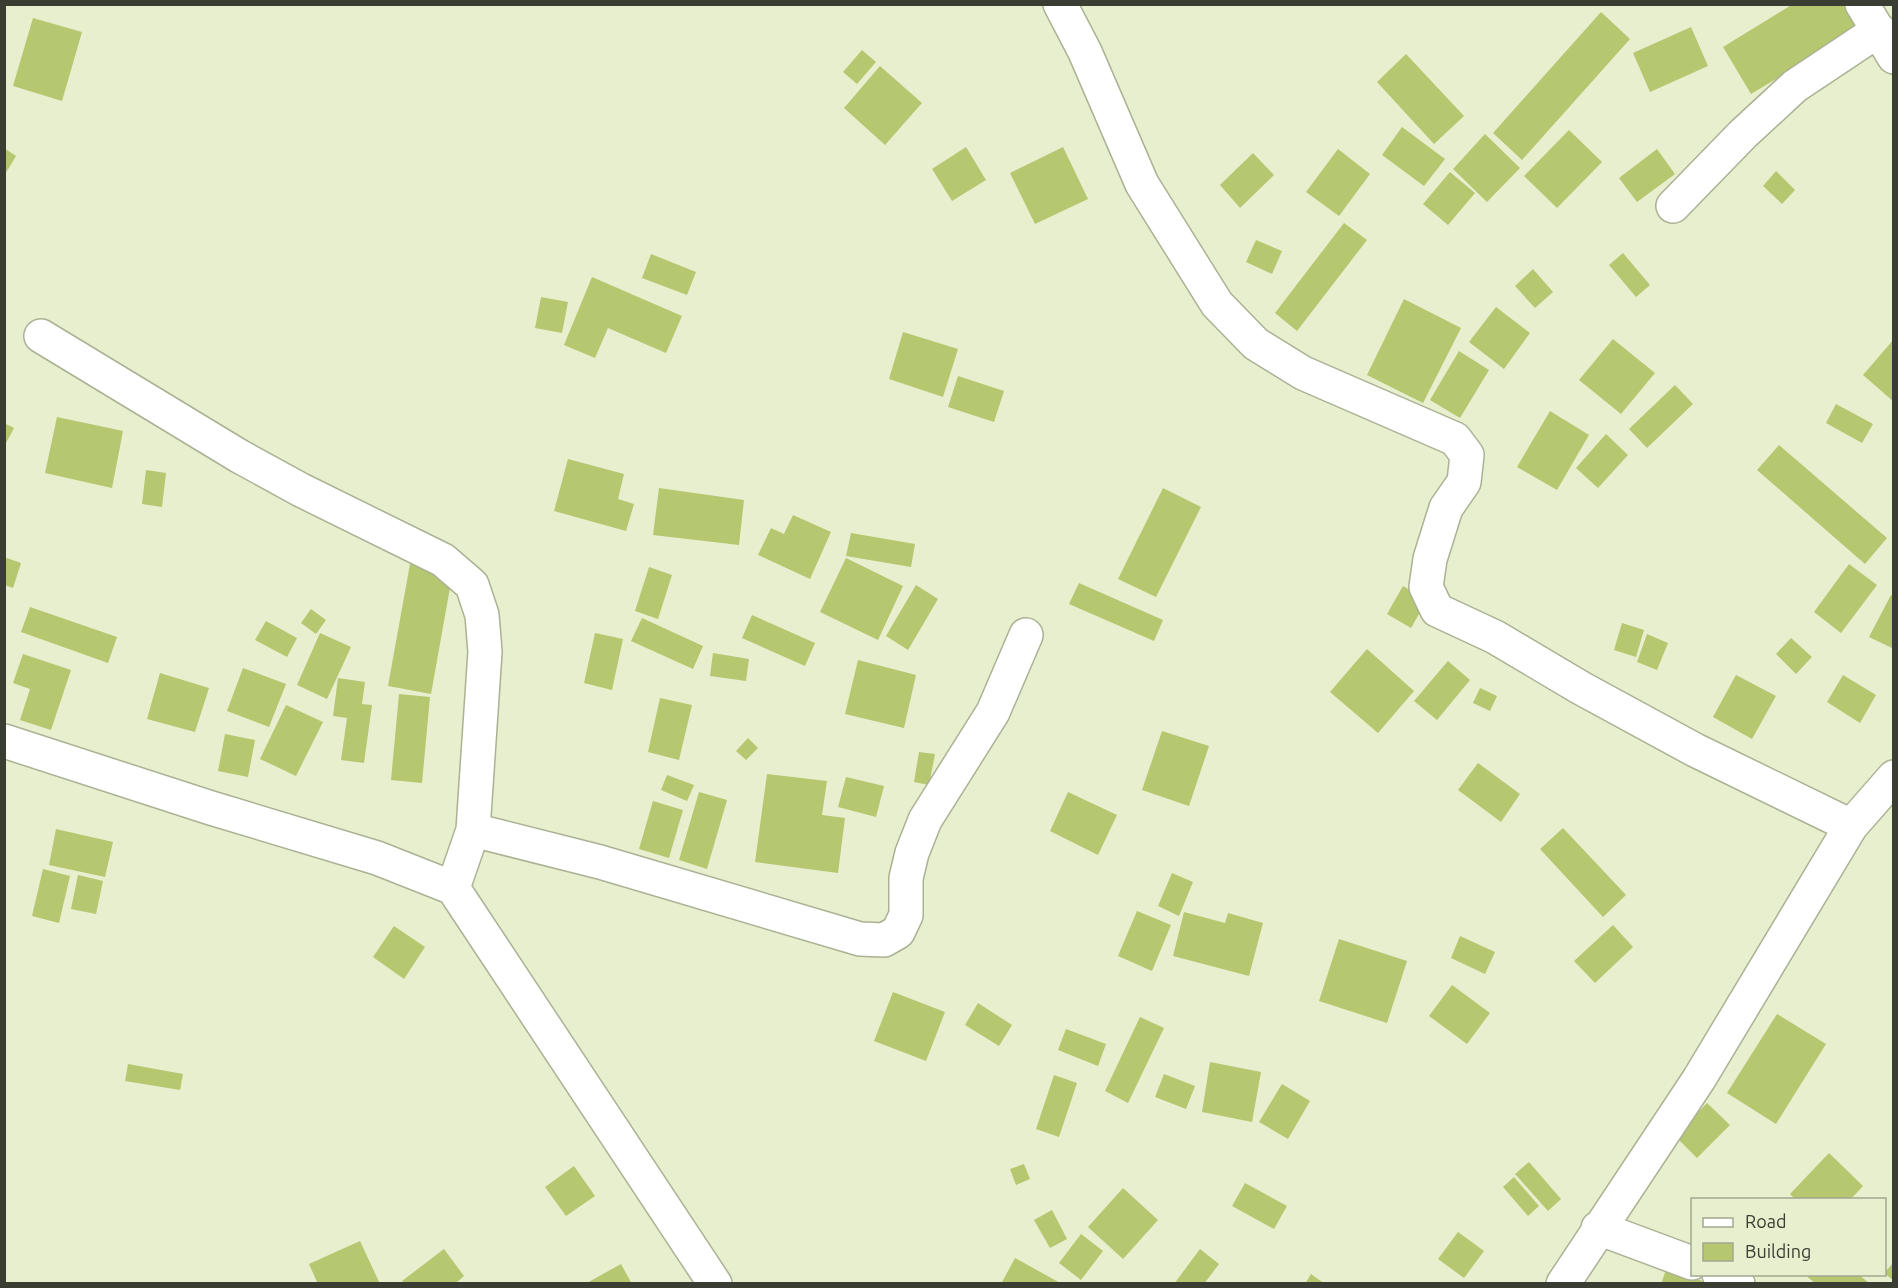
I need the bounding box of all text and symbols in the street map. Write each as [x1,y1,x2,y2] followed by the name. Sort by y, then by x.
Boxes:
[1691,1198,1886,1276] legend
[1745,1211,1787,1231] text: Road
[1745,1241,1811,1261] text: Building

